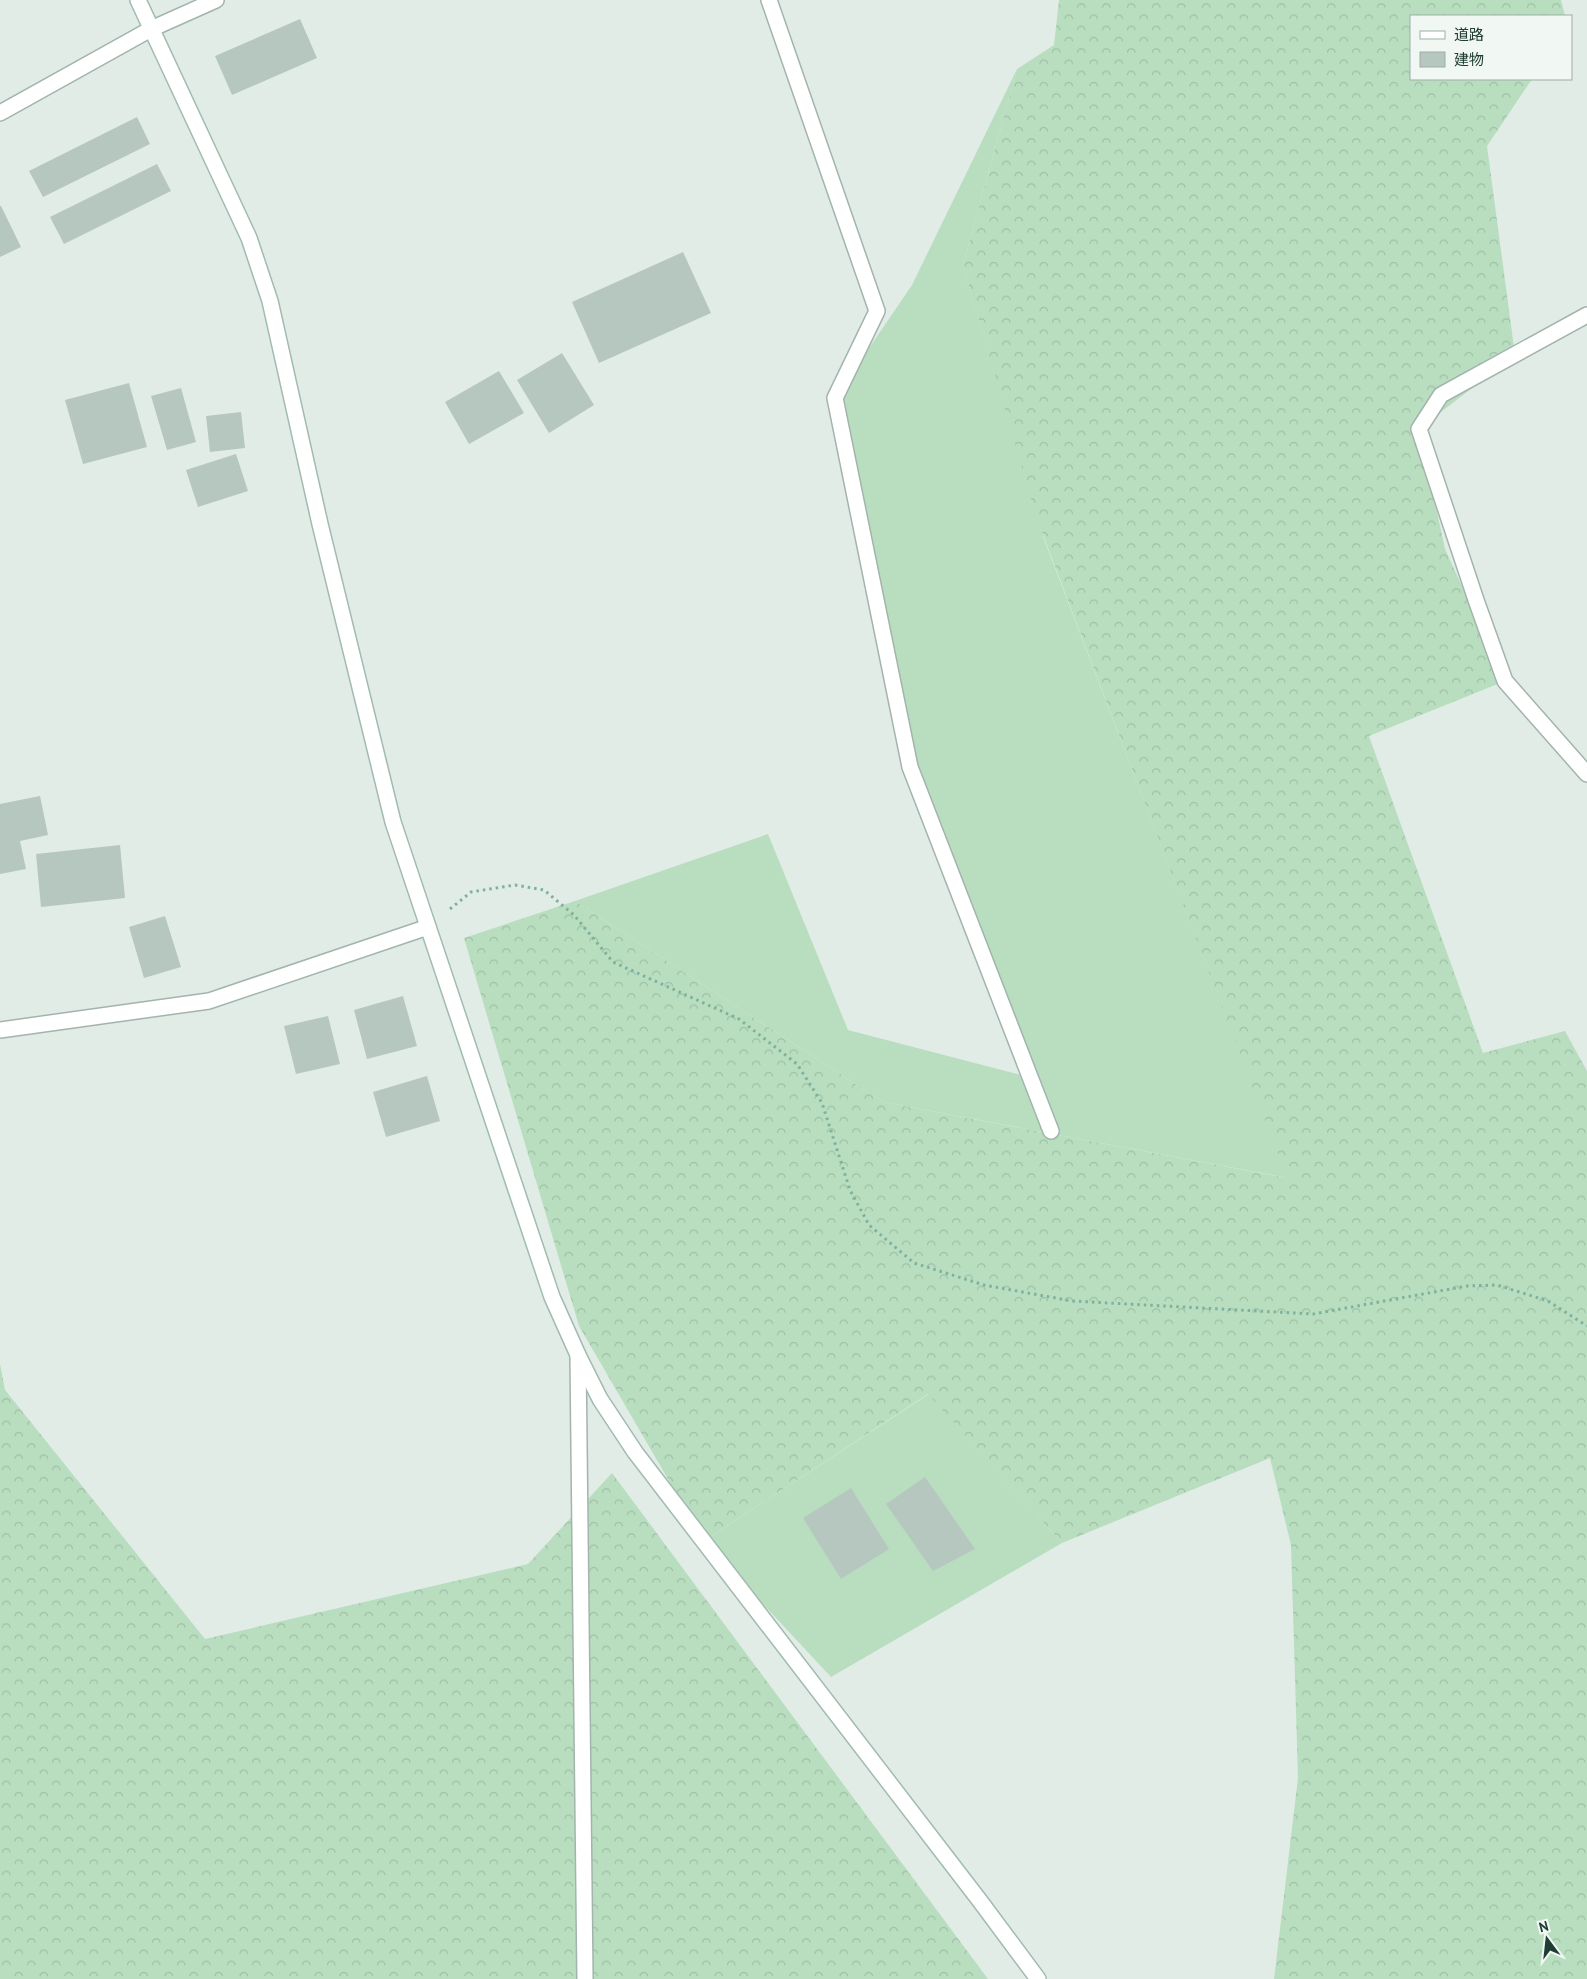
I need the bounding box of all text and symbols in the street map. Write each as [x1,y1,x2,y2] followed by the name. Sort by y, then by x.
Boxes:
[1410,15,1572,80] legend
[1454,25,1484,44] text: 道路
[1454,50,1484,69] text: 建物
[1522,1914,1572,1964] north arrow
[1537,1917,1550,1936] text: N

